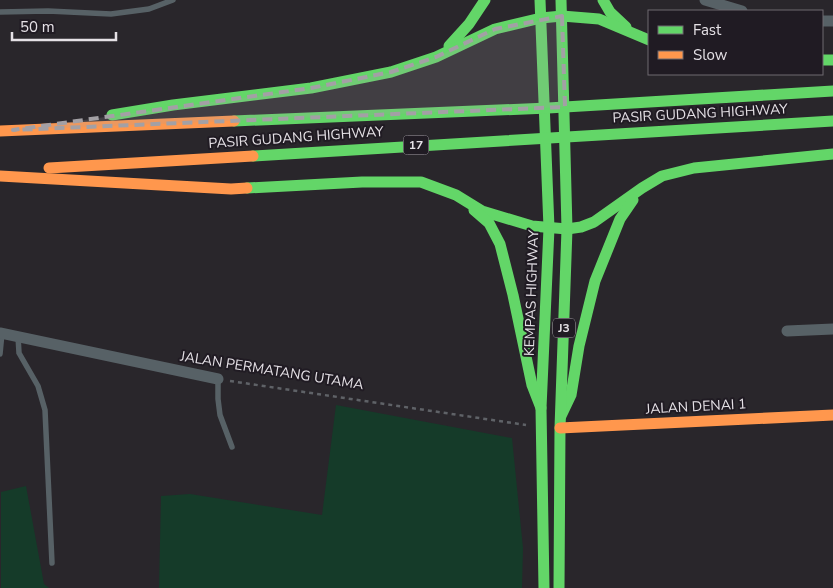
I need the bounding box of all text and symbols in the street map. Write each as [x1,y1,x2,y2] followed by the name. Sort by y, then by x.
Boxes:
[12,10,116,42] scale bar
[648,10,823,75] legend
[20,17,55,37] text: 50 m
[693,20,722,40] text: Fast
[693,45,728,65] text: Slow
[612,99,789,128] street label: PASIR GUDANG HIGHWAY
[208,122,385,153] street label: PASIR GUDANG HIGHWAY
[404,136,428,154] road number: 17
[520,229,543,357] street label: KEMPAS HIGHWAY
[553,318,575,338] road number: J3
[178,346,365,394] street label: JALAN PERMATANG UTAMA
[644,394,747,419] street label: JALAN DENAI 1

